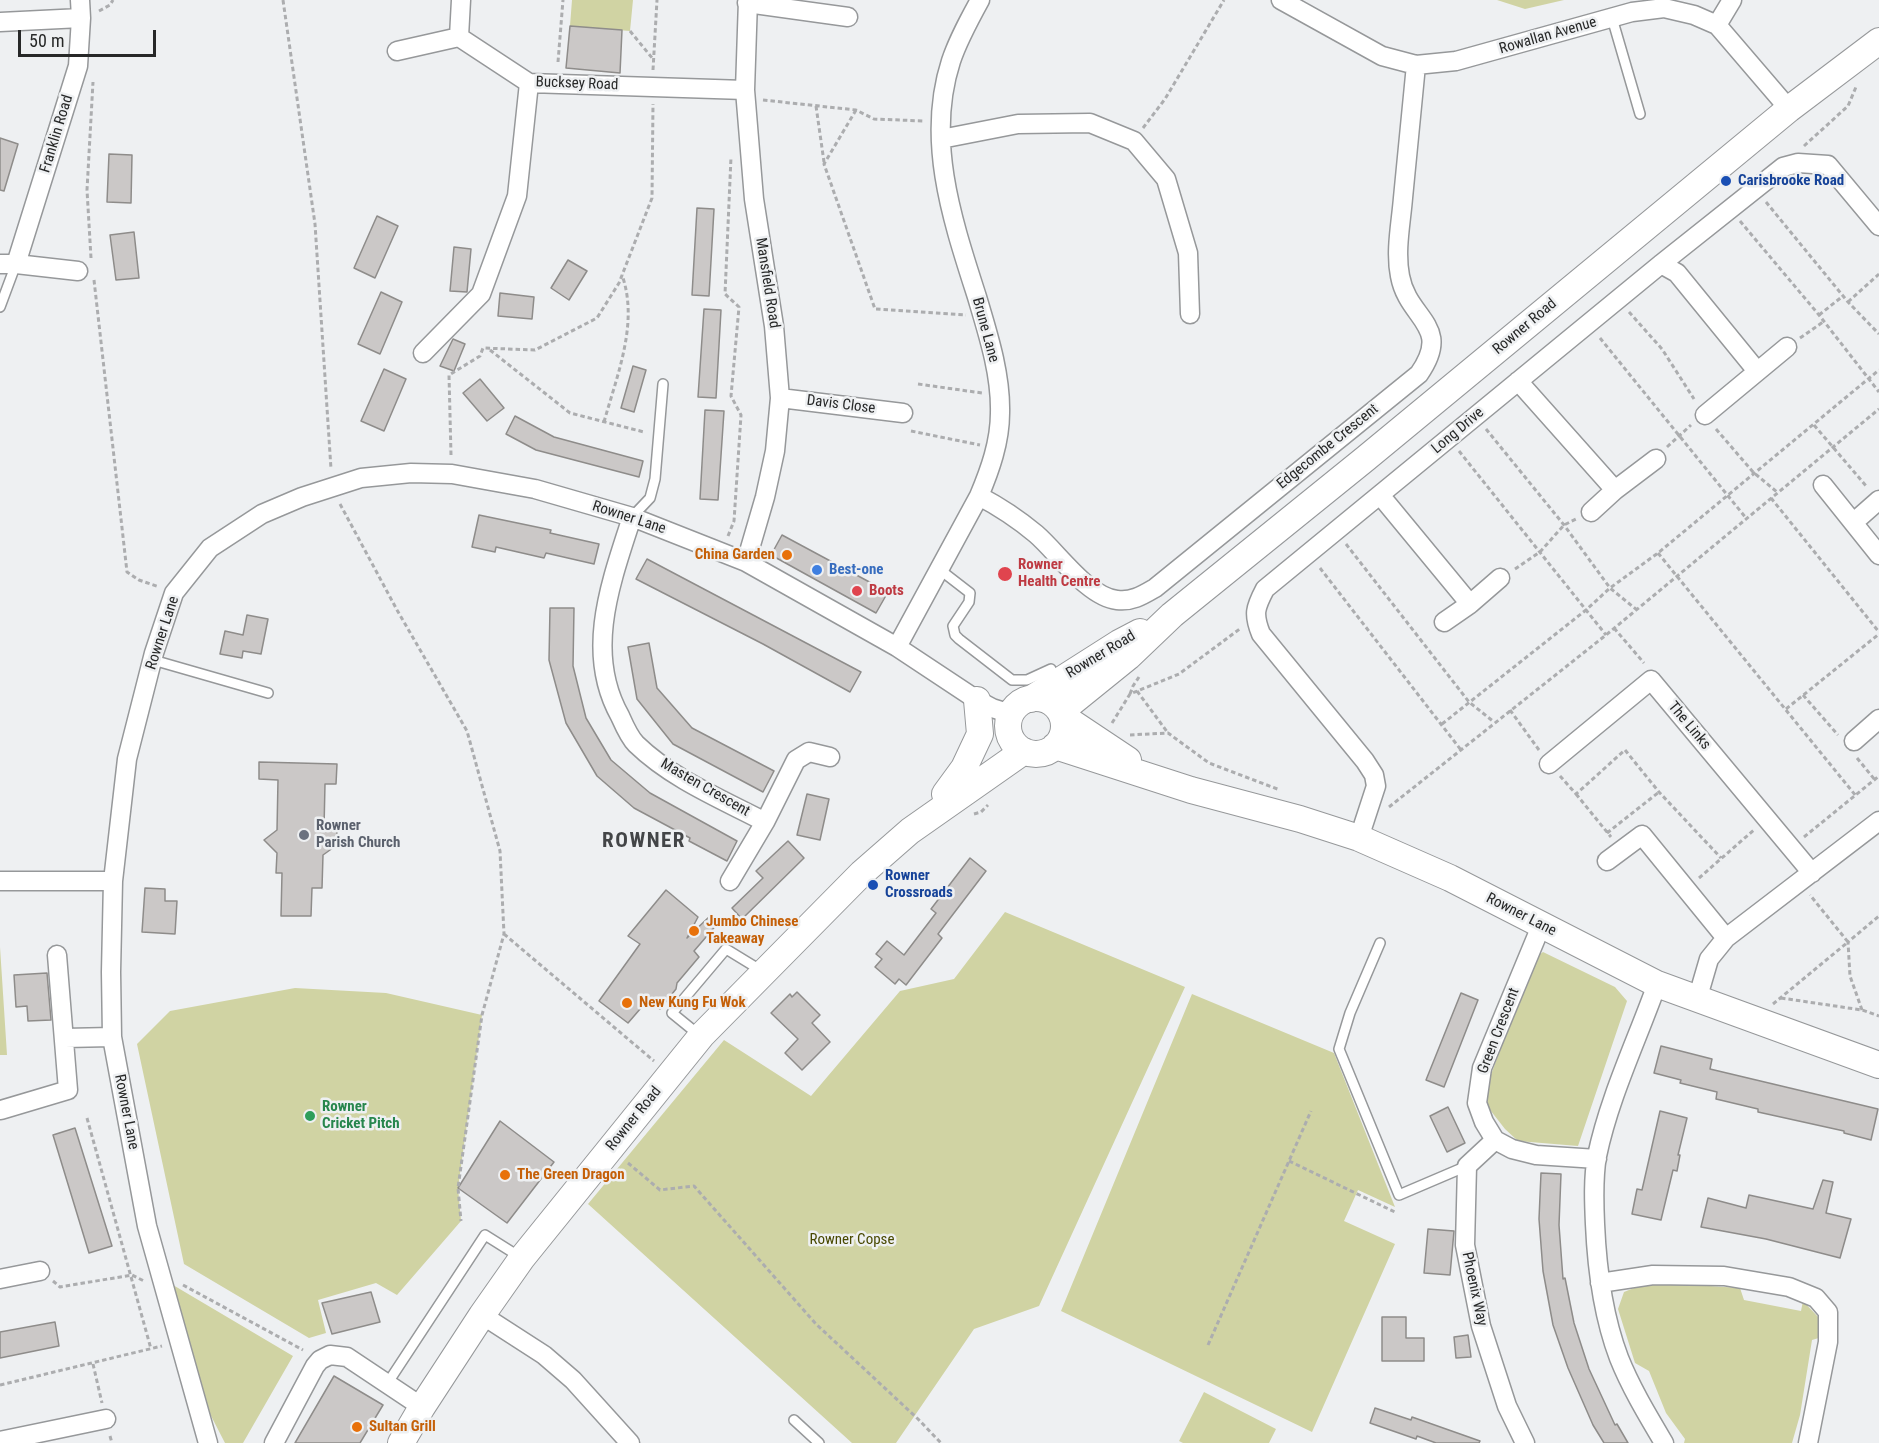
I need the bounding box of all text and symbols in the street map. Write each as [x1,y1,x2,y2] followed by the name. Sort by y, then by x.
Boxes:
[1497,14,1599,58] street label: Rowallan Avenue
[21,18,159,56] scale bar
[29,30,64,51] text: 50 m
[535,74,619,94] street label: Bucksey Road
[37,93,77,175] street label: Franklin Road
[1738,172,1844,190] place label: Carisbrooke Road
[1719,174,1733,188] marker: Carisbrooke Road
[751,236,783,330] street label: Mansfield Road
[1489,295,1561,359] street label: Rowner Road
[968,296,1002,364] street label: Brune Lane
[806,392,876,418] street label: Davis Close
[1274,401,1382,493] street label: Edgecombe Crescent
[1428,404,1488,458] street label: Long Drive
[590,498,668,538] street label: Rowner Lane
[695,546,775,564] place label: China Garden
[780,548,794,562] marker: China Garden
[1018,556,1100,591] place label: Rowner Health Centre
[829,561,883,579] place label: Best-one
[810,563,824,577] marker: Best-one
[996,565,1014,583] marker: Rowner Health Centre
[869,582,904,600] place label: Boots
[850,584,864,598] marker: Boots
[143,594,183,672] street label: Rowner Lane
[1063,627,1139,683] street label: Rowner Road
[1664,698,1714,754] street label: The Links
[657,755,753,821] street label: Masten Crescent
[316,817,400,852] place label: Rowner Parish Church
[297,828,311,842] marker: Rowner Parish Church
[602,829,686,855] district label: ROWNER
[885,867,953,902] place label: Rowner Crossroads
[866,878,880,892] marker: Rowner Crossroads
[1483,890,1559,940] street label: Rowner Lane
[706,913,798,948] place label: Jumbo Chinese Takeaway
[687,924,701,938] marker: Jumbo Chinese Takeaway
[1474,986,1524,1076] street label: Green Crescent
[639,994,746,1012] place label: New Kung Fu Wok
[620,996,634,1010] marker: New Kung Fu Wok
[110,1073,142,1151] street label: Rowner Lane
[603,1083,665,1155] street label: Rowner Road
[322,1098,400,1133] place label: Rowner Cricket Pitch
[303,1109,317,1123] marker: Rowner Cricket Pitch
[517,1166,625,1184] place label: The Green Dragon
[498,1168,512,1182] marker: The Green Dragon
[810,1231,894,1249] park label: Rowner Copse
[1457,1250,1491,1328] street label: Phoenix Way
[369,1418,436,1436] place label: Sultan Grill
[350,1420,364,1434] marker: Sultan Grill

